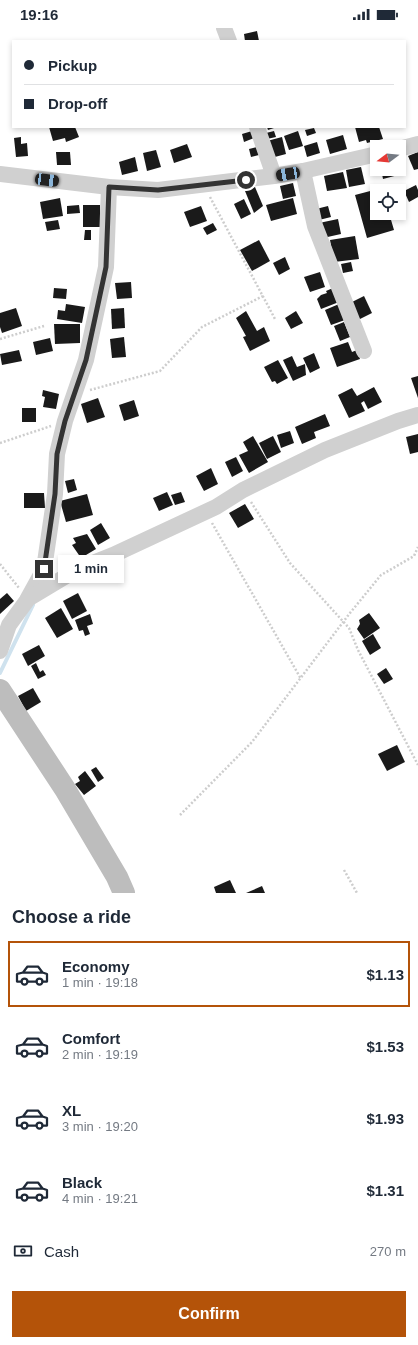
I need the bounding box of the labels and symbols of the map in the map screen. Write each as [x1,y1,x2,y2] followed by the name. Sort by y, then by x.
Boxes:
[370,140,406,176] north arrow
[275,166,301,182] car
[237,171,255,189] route start
[34,173,60,187] car
[58,555,124,583] callout: 1 min
[35,560,53,578] route end

